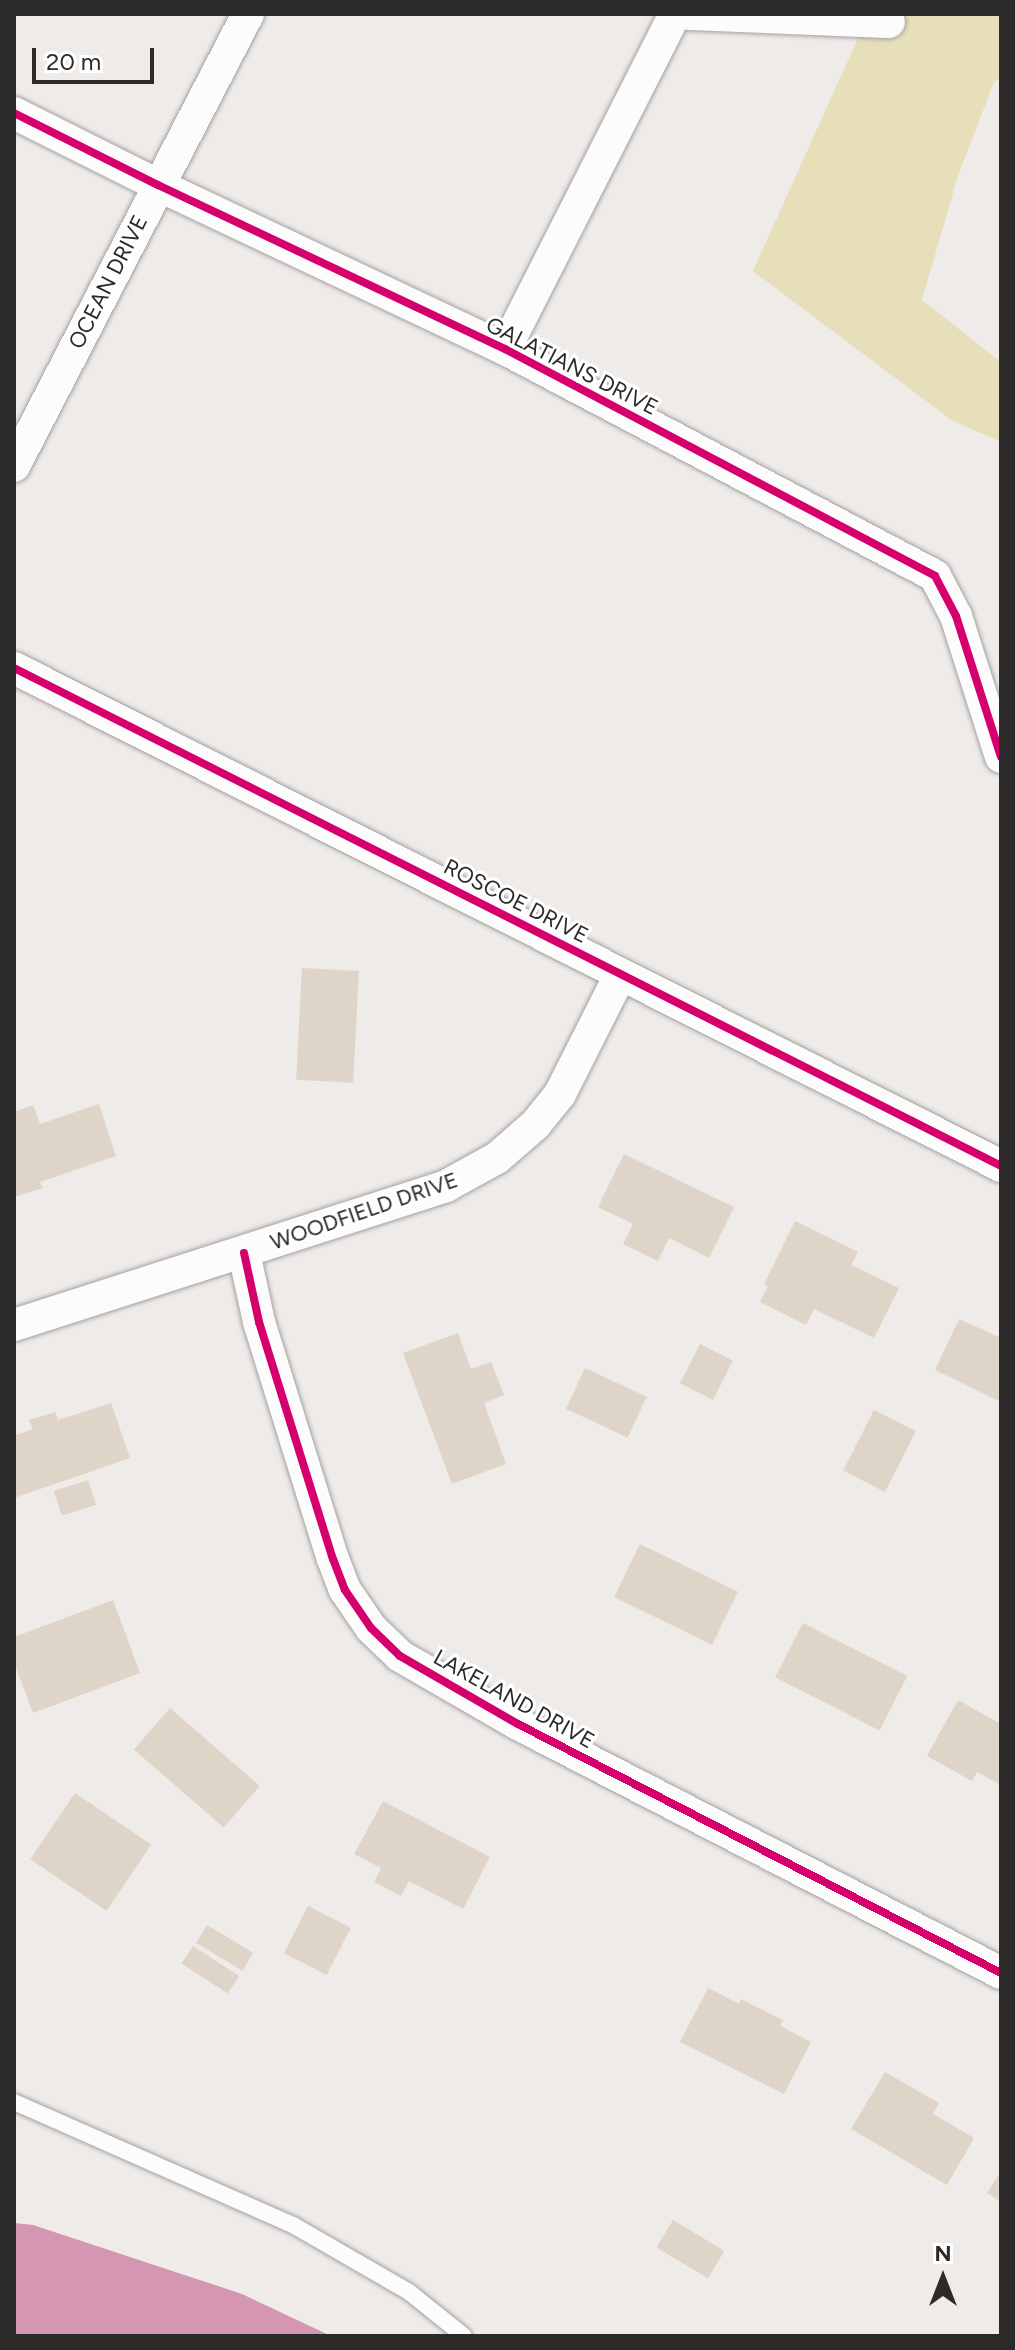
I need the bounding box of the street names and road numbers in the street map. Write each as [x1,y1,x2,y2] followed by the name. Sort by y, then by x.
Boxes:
[63,211,153,353] street label: OCEAN DRIVE
[482,311,662,421] street label: GALATIANS DRIVE
[439,853,593,949] street label: ROSCOE DRIVE
[267,1167,461,1255] street label: WOODFIELD DRIVE
[429,1644,599,1754] street label: LAKELAND DRIVE

